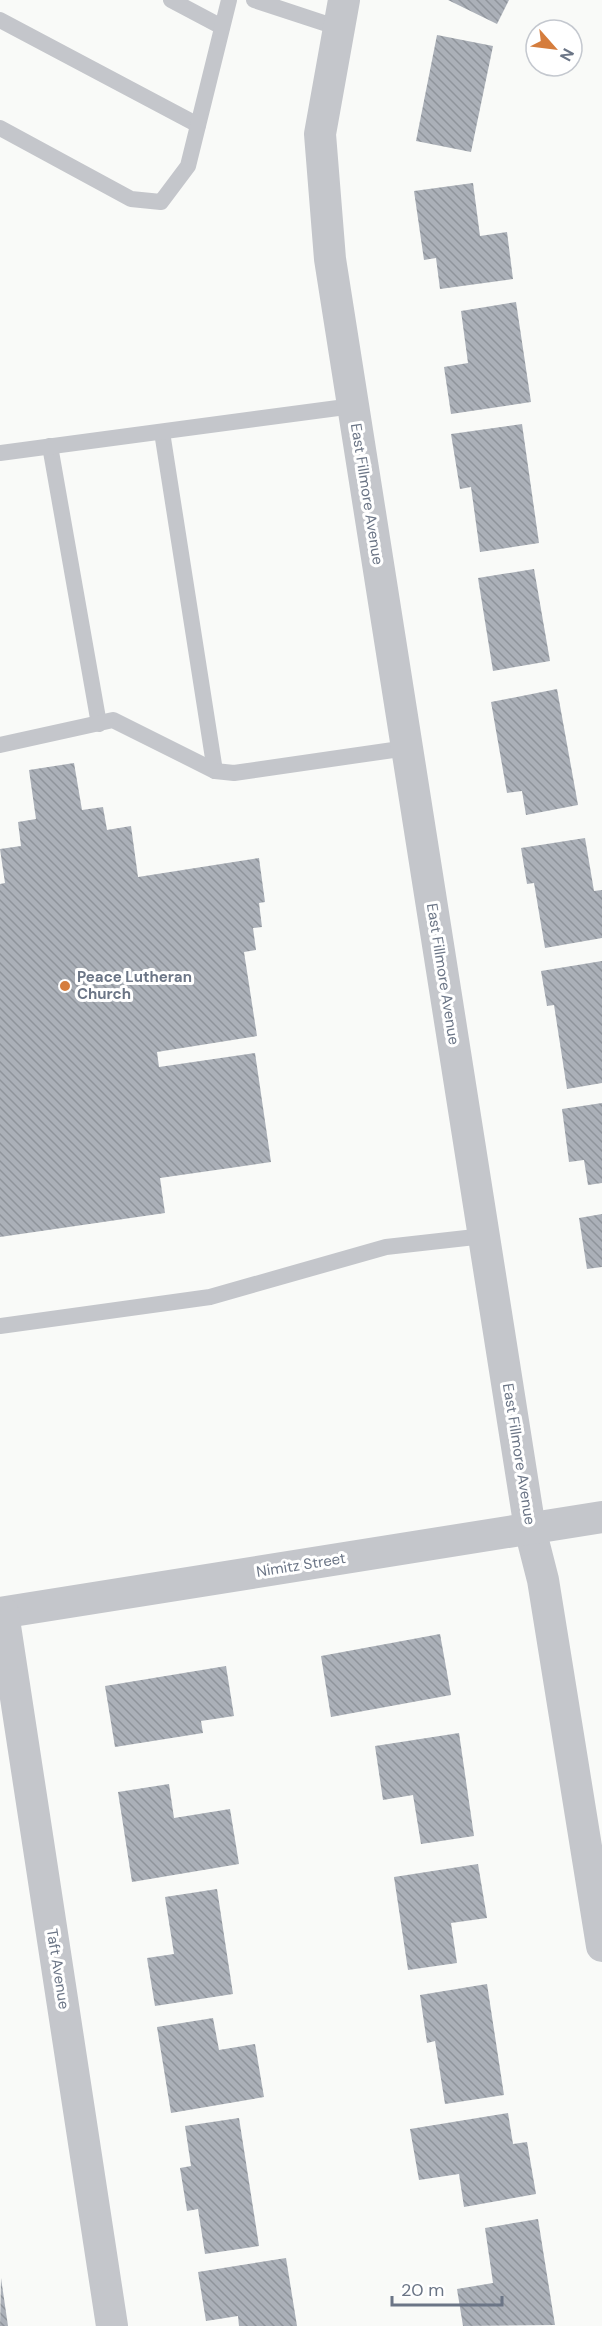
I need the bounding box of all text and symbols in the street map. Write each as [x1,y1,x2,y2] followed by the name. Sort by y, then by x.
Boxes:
[524,18,584,78] north arrow
[555,45,579,65] text: N
[346,422,388,566] street label: East Fillmore Avenue
[422,902,464,1046] street label: East Fillmore Avenue
[77,967,192,1004] place label: Peace Lutheran Church
[58,979,72,993] marker: Peace Lutheran Church
[498,1382,540,1526] street label: East Fillmore Avenue
[255,1548,347,1582] street label: Nimitz Street
[42,1927,74,2011] street label: Taft Avenue
[392,2269,502,2307] scale bar
[401,2278,444,2302] text: 20 m

